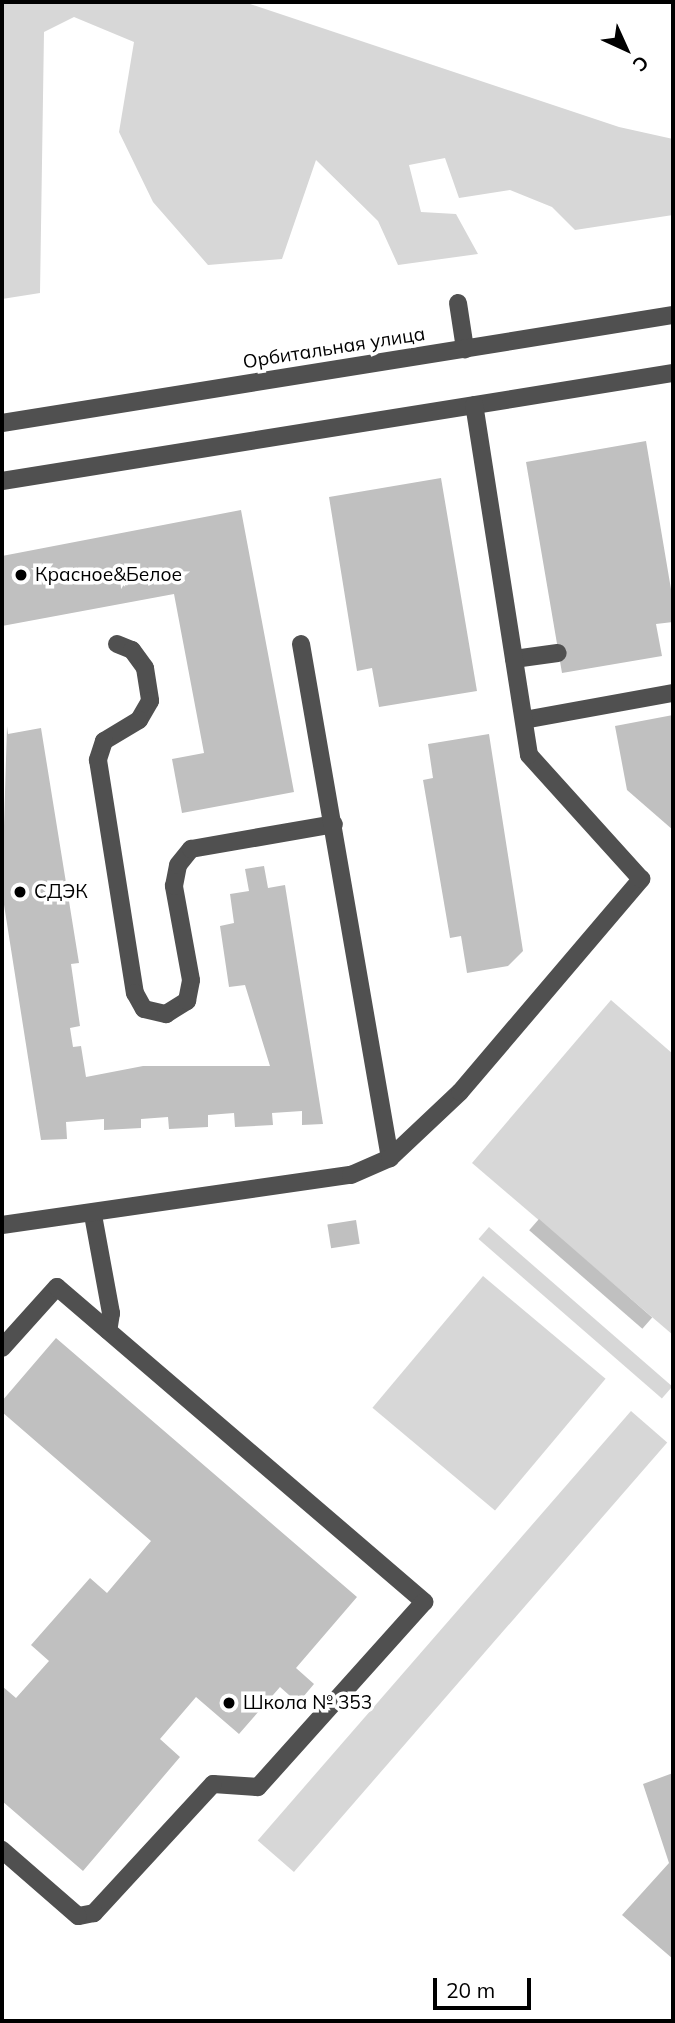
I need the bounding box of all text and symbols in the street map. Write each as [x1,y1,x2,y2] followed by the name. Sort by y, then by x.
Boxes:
[591,14,661,84] north arrow
[628,51,654,77] text: С
[241,322,427,374] street label: Орбитальная улица
[35,564,182,586] place label: Красное&Белое
[13,567,29,583] marker: Красное&Белое
[34,881,88,903] place label: СДЭК
[12,884,28,900] marker: СДЭК
[243,1692,372,1714] place label: Школа № 353
[221,1695,237,1711] marker: Школа № 353
[437,1964,535,2008] scale bar
[446,1977,495,2003] text: 20 m

